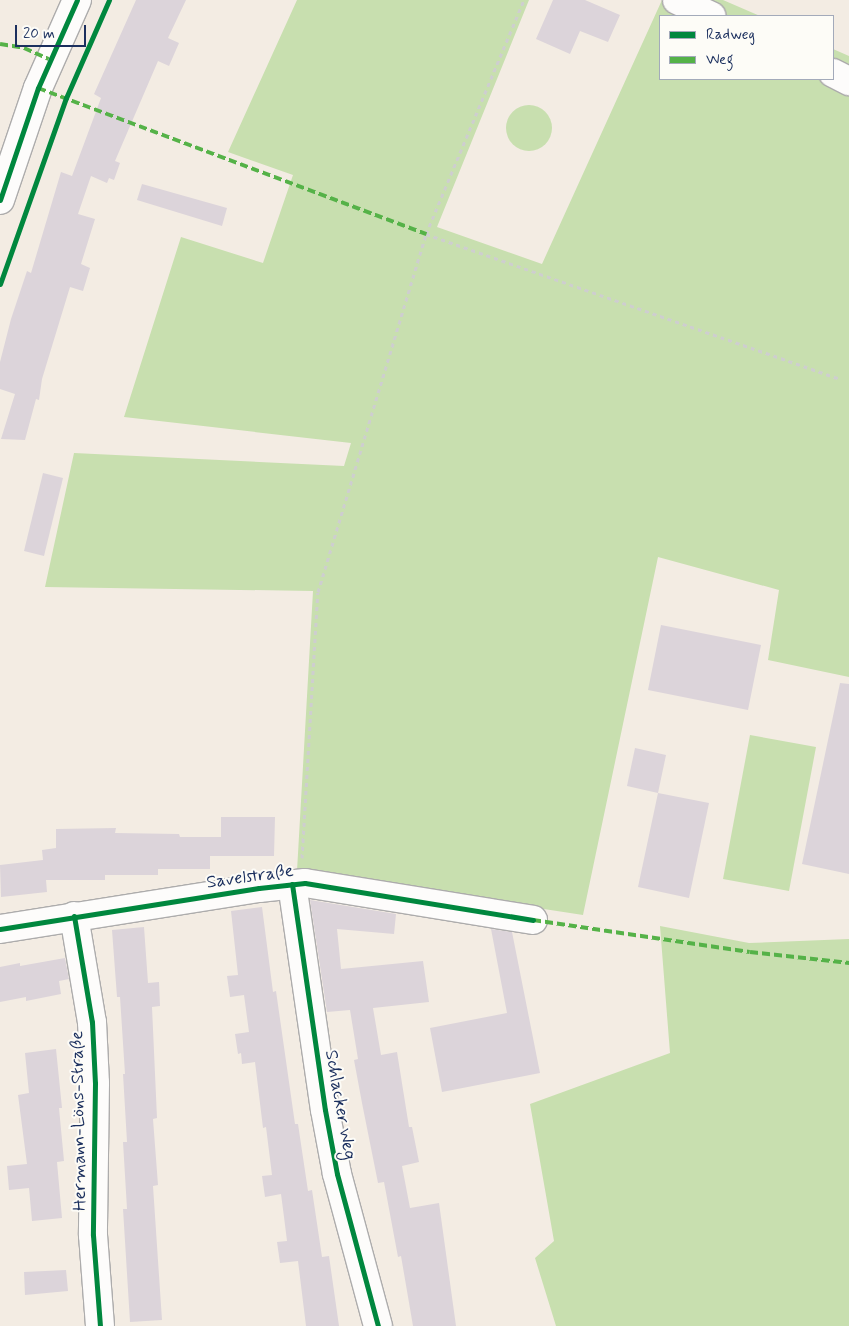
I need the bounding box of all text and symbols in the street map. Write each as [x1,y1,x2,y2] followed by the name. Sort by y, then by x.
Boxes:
[18,15,89,47] scale bar
[659,15,834,80] legend
[23,24,55,44] text: 20 m
[706,25,755,45] text: Radweg
[706,50,733,70] text: Weg
[205,860,295,894] street label: Savelstraße
[67,1031,91,1211] street label: Hermann-Löns-Straße
[320,1048,360,1162] street label: Schlacker Weg

